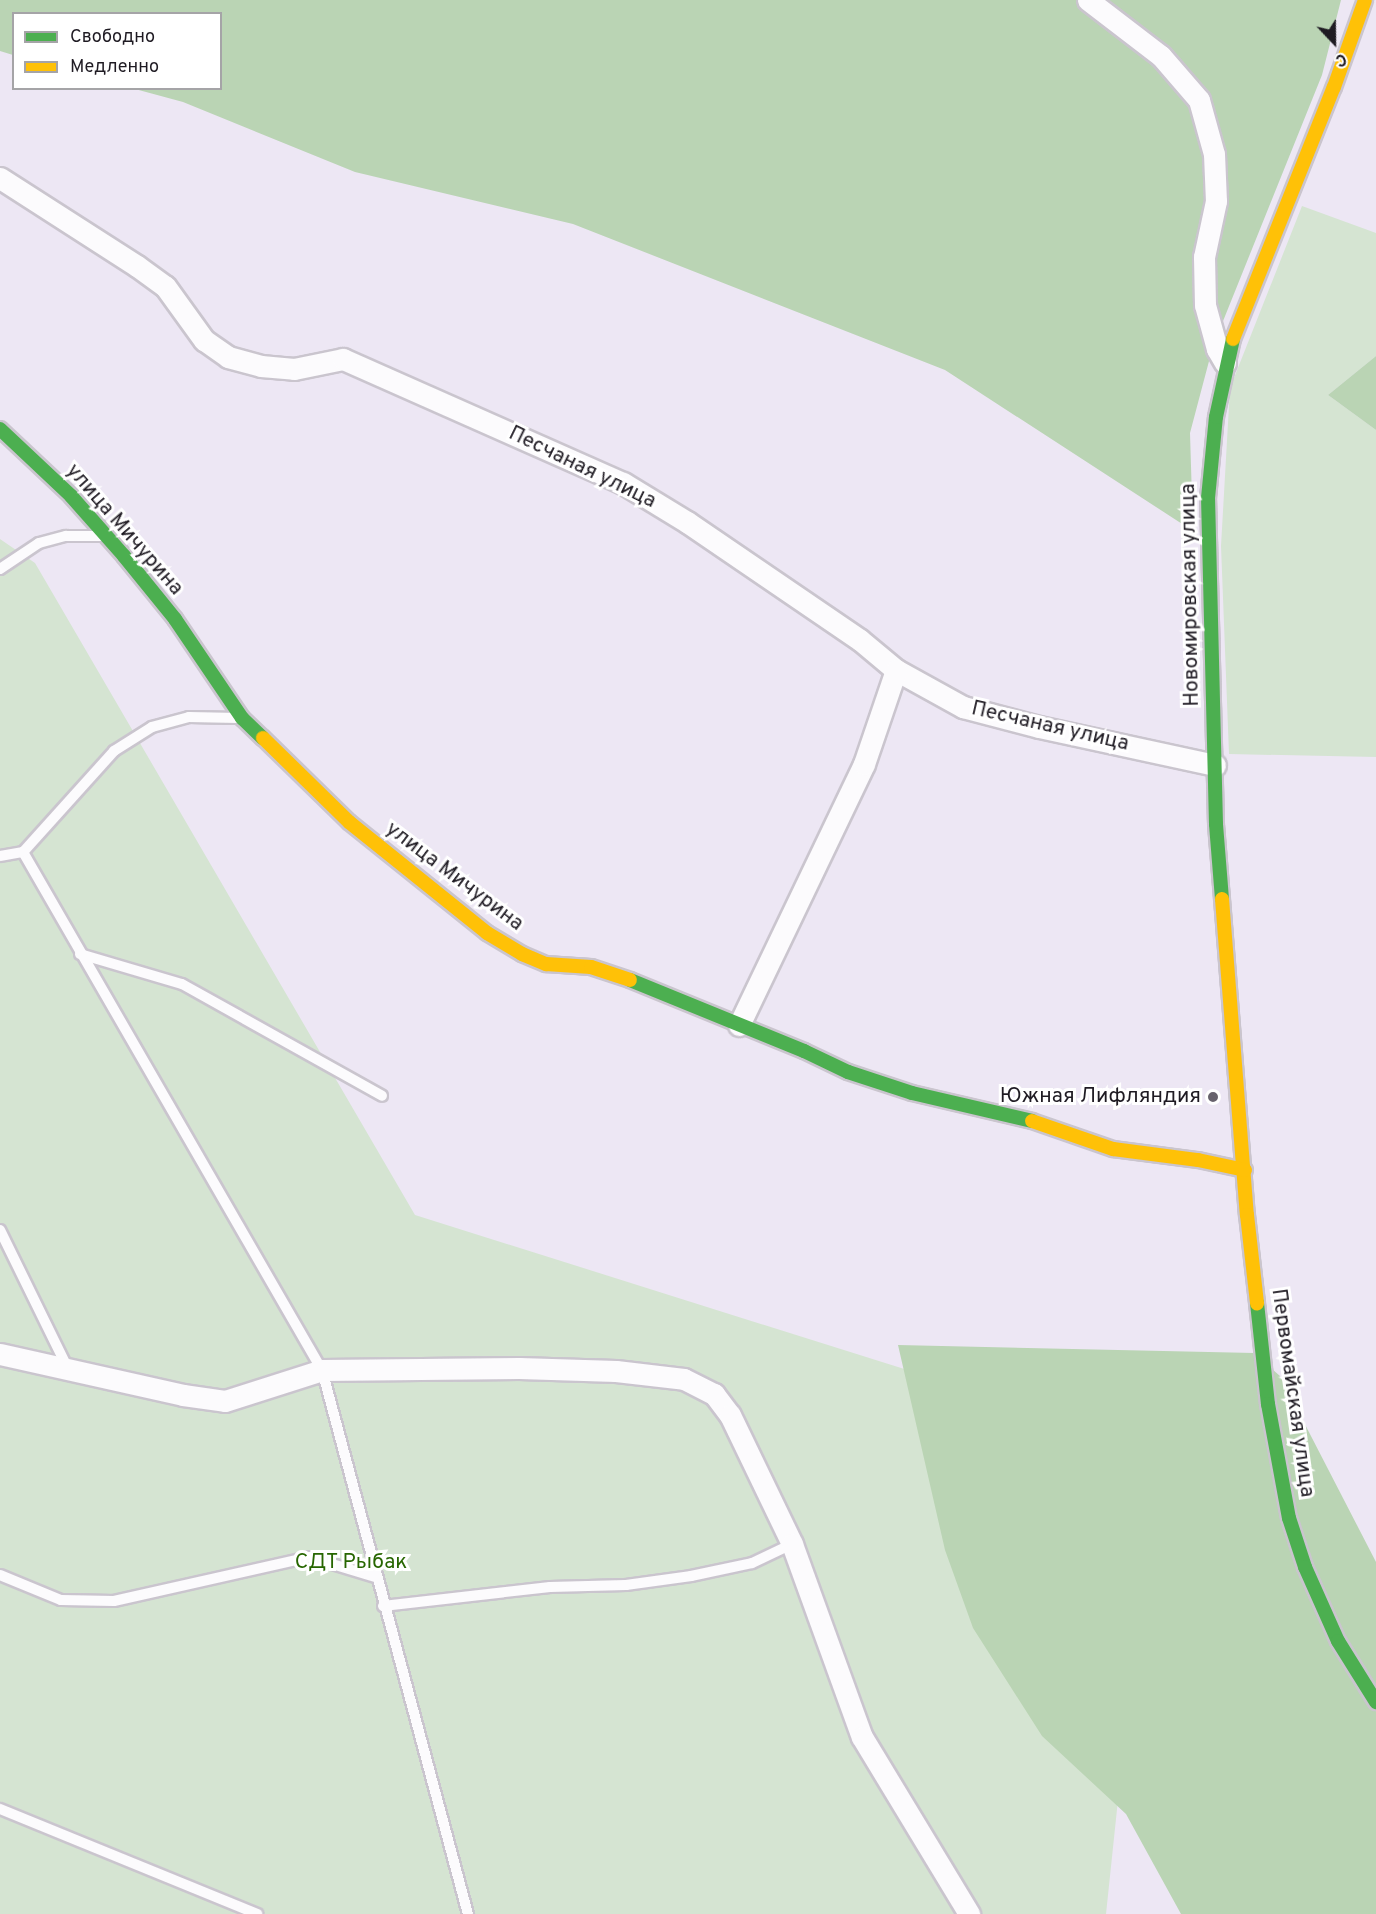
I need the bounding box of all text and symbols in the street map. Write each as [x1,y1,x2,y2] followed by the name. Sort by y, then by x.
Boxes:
[12,12,222,90] legend
[1304,12,1364,72] north arrow
[70,26,155,49] text: Свободно
[1332,48,1349,70] text: С
[70,56,159,79] text: Медленно
[504,421,660,515] street label: Песчаная улица
[60,459,188,601] street label: улица Мичурина
[1176,483,1206,707] street label: Новомировская улица
[969,697,1131,757] street label: Песчаная улица
[380,817,528,937] street label: улица Мичурина
[1000,1084,1201,1110] place label: Южная Лифляндия
[1206,1090,1220,1104] marker: Южная Лифляндия
[1265,1287,1319,1499] street label: Первомайская улица
[294,1550,408,1576] park label: СДТ Рыбак

